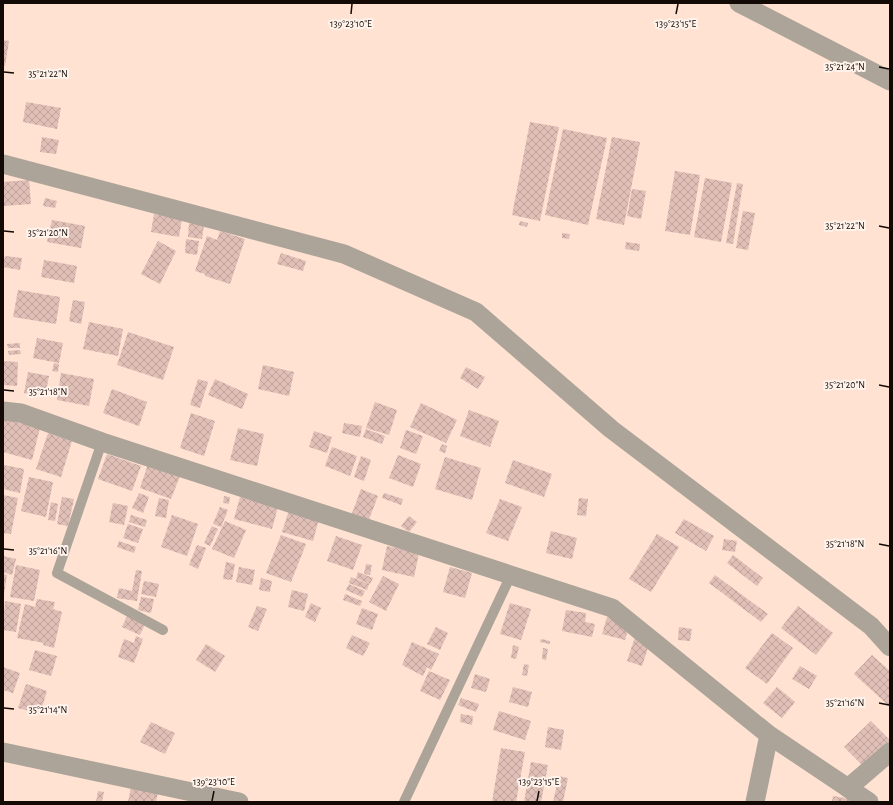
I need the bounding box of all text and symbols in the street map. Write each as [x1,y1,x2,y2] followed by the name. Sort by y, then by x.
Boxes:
[330,19,372,29] text: 139°23'10"E
[656,19,697,29] text: 139°23'15"E
[825,62,865,72] text: 35°21'24"N
[28,69,68,79] text: 35°21'22"N
[825,221,865,231] text: 35°21'22"N
[28,228,68,238] text: 35°21'20"N
[825,380,865,390] text: 35°21'20"N
[29,387,67,397] text: 35°21'18"N
[826,539,864,549] text: 35°21'18"N
[29,546,67,556] text: 35°21'16"N
[826,698,864,708] text: 35°21'16"N
[29,705,67,715] text: 35°21'14"N
[193,777,235,787] text: 139°23'10"E
[519,777,560,787] text: 139°23'15"E

